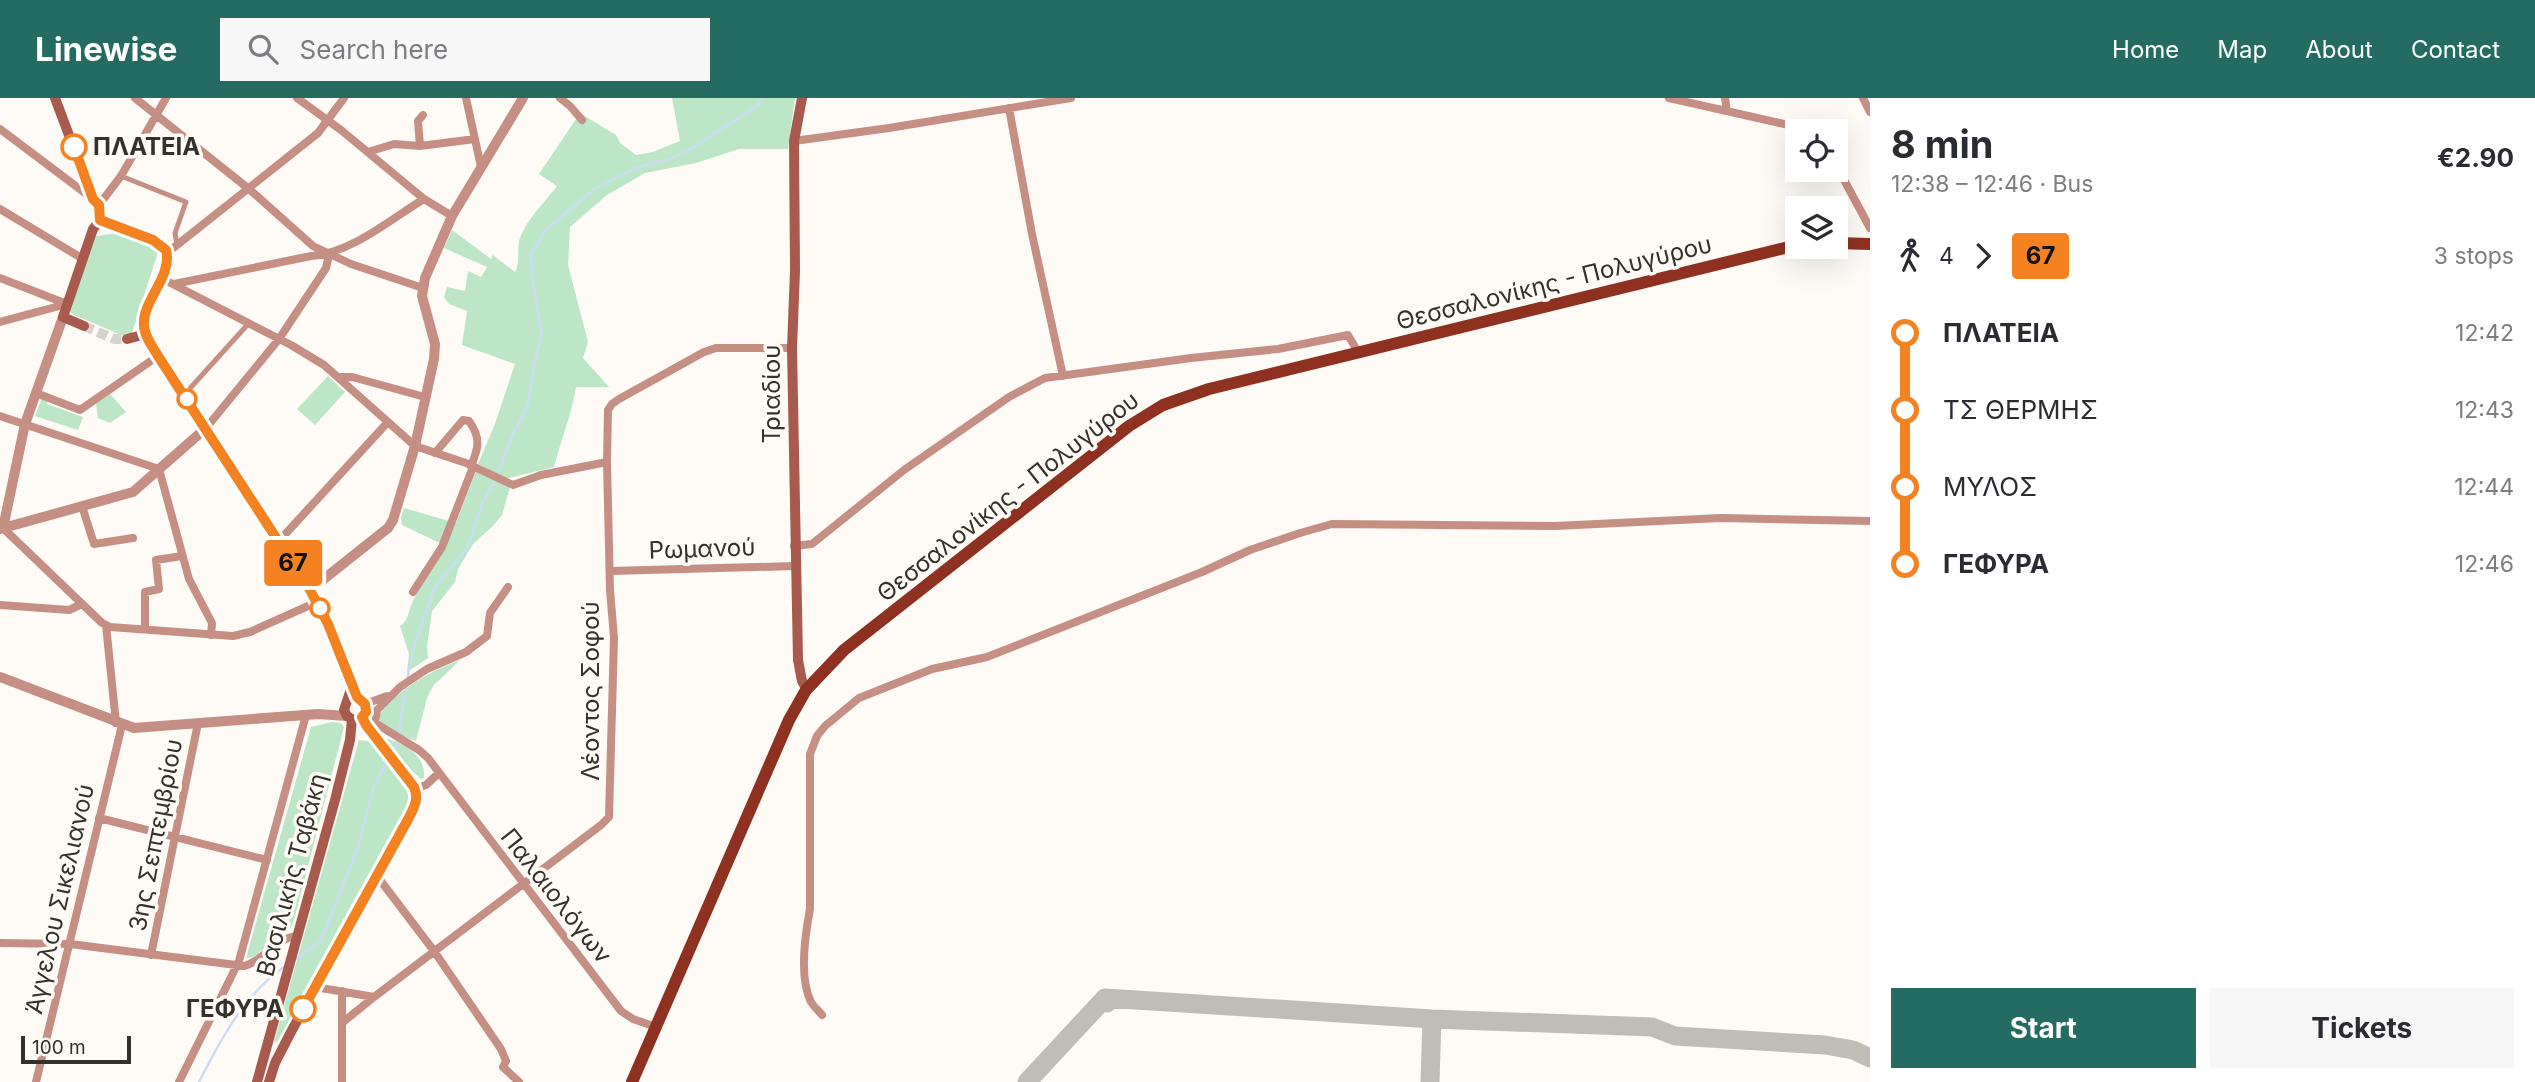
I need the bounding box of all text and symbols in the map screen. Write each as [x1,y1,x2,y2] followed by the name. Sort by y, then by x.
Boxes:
[220,18,710,81] search box
[35,29,178,69] text: Linewise
[244,30,282,68] icon: search
[300,34,448,65] text: Search here
[2112,35,2179,64] text: Home
[2217,35,2267,64] text: Map
[2305,35,2373,64] text: About
[2411,35,2500,64] text: Contact
[1785,119,1848,259] map controls
[1785,119,1848,182] button: locate
[1891,121,1993,167] text: 8 min
[93,132,200,161] place label: ΠΛΑΤΕΙΑ
[61,134,87,160] marker: ΠΛΑΤΕΙΑ
[2437,142,2514,173] text: €2.90
[1891,170,2093,198] text: 12:38 – 12:46 · Bus
[1785,196,1848,259] button: layers
[1393,229,1715,336] street label: Θεσσαλονίκης - Πολυγύρου
[1891,237,1929,275] icon: walk
[1964,237,2002,275] icon: forward
[2026,241,2055,270] text: 67
[1939,242,1954,270] text: 4
[2434,242,2514,270] text: 3 stops
[1943,317,2059,348] text: ΠΛΑΤΕΙΑ
[2455,319,2514,347] text: 12:42
[757,345,786,443] street label: Τριαδίου
[871,385,1144,608] street label: Θεσσαλονίκης - Πολυγύρου
[177,389,197,409] unlabelled marker
[1943,394,2098,425] text: ΤΣ ΘΕΡΜΗΣ
[2455,396,2514,424] text: 12:43
[1943,471,2037,502] text: ΜΥΛΟΣ
[2454,473,2514,501] text: 12:44
[648,532,756,565] street label: Ρωμανού
[262,540,324,586] line badge: 67
[278,548,308,577] text: 67
[1943,548,2049,579] text: ΓΕΦΥΡΑ
[2455,550,2514,578] text: 12:46
[310,598,330,618] unlabelled marker
[576,601,605,781] street label: Λέοντος Σοφού
[123,736,188,933] street label: 3ης Σεπτεμβρίου
[250,770,333,980] street label: Βασιλικής Ταβάκη
[19,781,100,1017] street label: Άγγελου Σικελιανού
[495,823,618,969] street label: Παλαιολόγων
[1891,988,2196,1068] button: Start
[2210,988,2514,1068] button: Tickets
[186,994,284,1023] place label: ΓΕΦΥΡΑ
[290,996,316,1022] marker: ΓΕΦΥΡΑ
[21,1033,131,1065] scale bar
[32,1036,86,1059] text: 100 m

